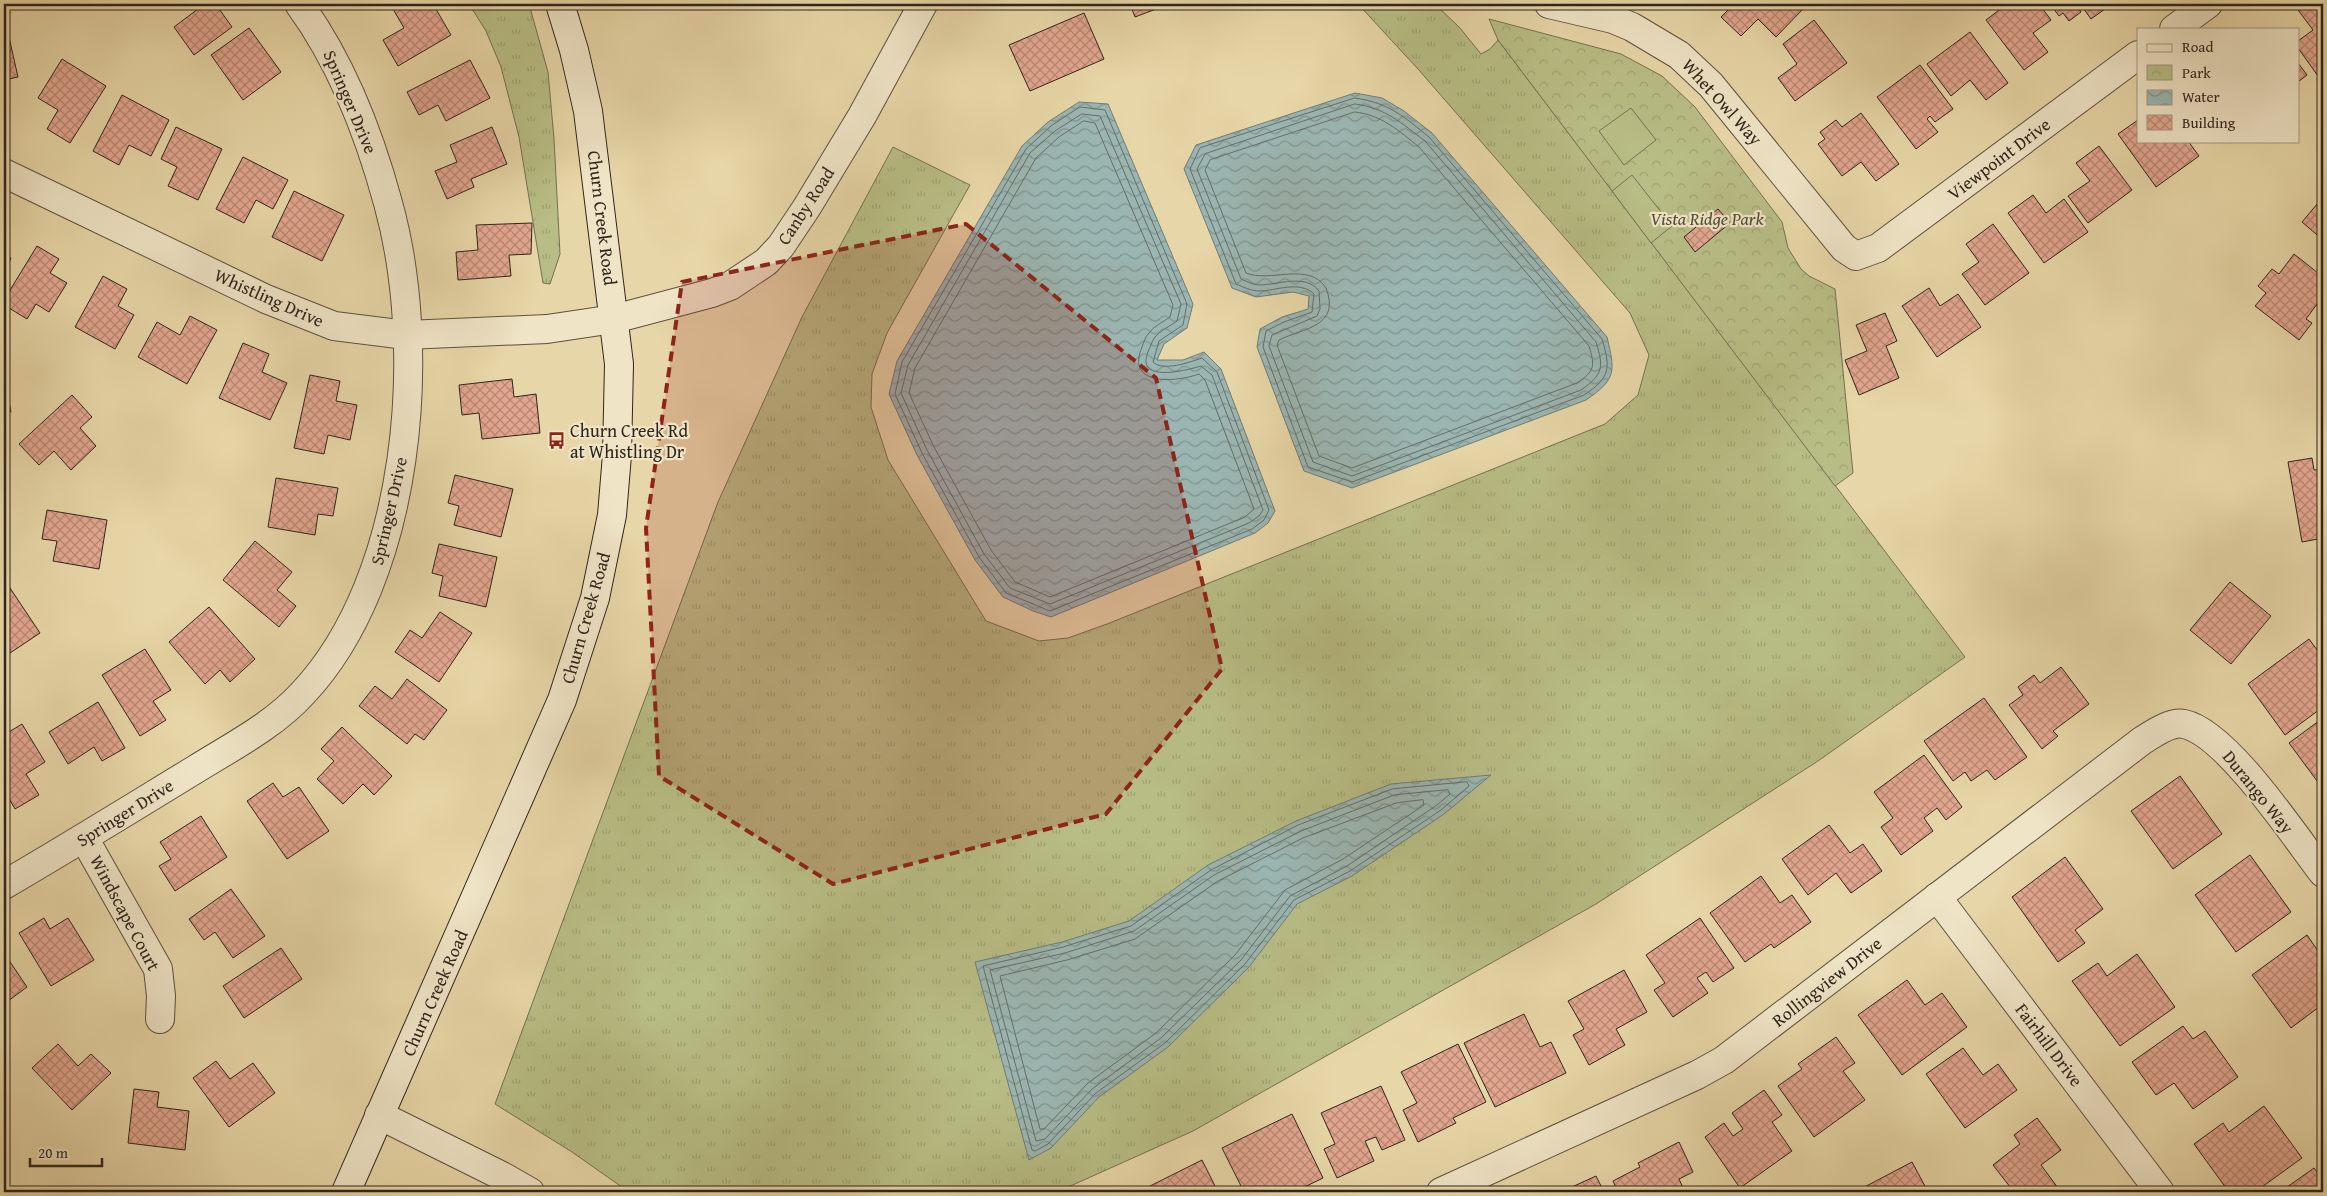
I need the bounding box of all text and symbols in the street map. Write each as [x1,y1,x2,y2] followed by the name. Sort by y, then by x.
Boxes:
[2137,28,2300,142] legend
[2182,36,2213,57] text: Road
[316,46,384,158] street label: Springer Drive
[1676,52,1769,151] street label: Whet Owl Way
[2182,62,2211,83] text: Park
[2182,86,2220,107] text: Water
[1942,111,2056,206] street label: Viewpoint Drive
[2182,112,2236,133] text: Building
[581,149,624,287] street label: Churn Creek Road
[770,161,841,250] street label: Canby Road
[1650,205,1764,232] park label: Vista Ridge Park
[210,261,328,334] street label: Whistling Drive
[570,417,688,465] place label: Churn Creek Rd at Whistling Dr
[546,431,566,451] bus stop icon: Churn Creek Rd at Whistling Dr
[363,454,414,568] street label: Springer Drive
[554,549,617,687] street label: Churn Creek Road
[2216,744,2301,839] street label: Durango Way
[71,772,179,853] street label: Springer Drive
[83,850,168,976] street label: Windscape Court
[395,925,475,1060] street label: Churn Creek Road
[1766,930,1888,1033] street label: Rollingview Drive
[2009,997,2090,1092] street label: Fairhill Drive
[30,1136,102,1168] scale bar
[38,1142,69,1163] text: 20 m

